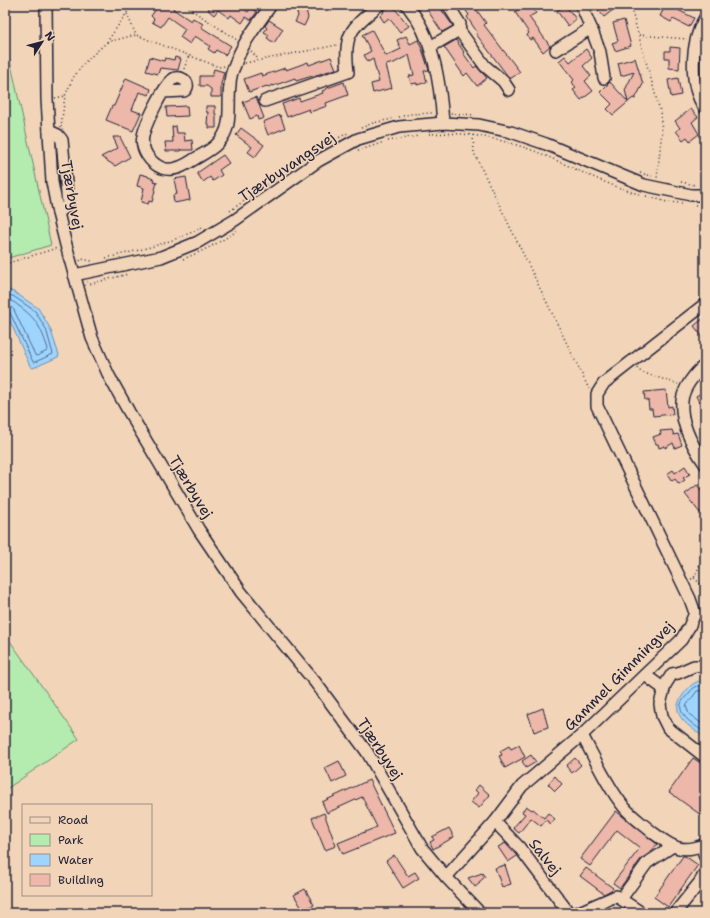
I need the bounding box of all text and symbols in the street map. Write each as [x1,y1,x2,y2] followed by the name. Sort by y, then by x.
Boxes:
[22,22,62,62] north arrow
[41,28,58,45] text: N
[235,127,339,207] street label: Tjærbyvangsvej
[56,159,88,231] street label: Tjærbyvej
[164,452,218,522] street label: Tjærbyvej
[560,617,678,735] street label: Gammel Gimmingvej
[352,714,408,784] street label: Tjærbyvej
[22,804,152,896] legend
[58,812,89,828] text: Road
[58,832,84,848] text: Park
[524,834,566,880] street label: Salvej
[58,852,94,868] text: Water
[58,872,104,888] text: Building

